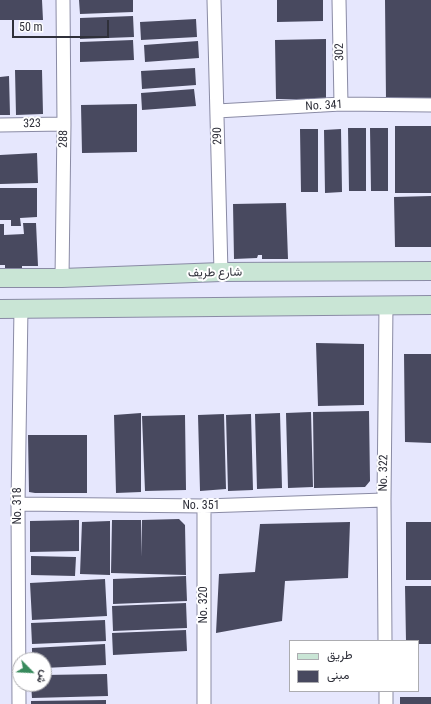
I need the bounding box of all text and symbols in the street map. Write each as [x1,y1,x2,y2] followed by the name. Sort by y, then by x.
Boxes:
[14,12,111,38] scale bar
[19,20,43,34] text: 50 m
[333,43,347,61] street label: 302
[305,98,343,114] street label: No. 341
[23,117,41,131] street label: 323
[211,127,225,145] street label: 290
[57,130,71,148] street label: 288
[188,265,242,281] street label: شارع طريف
[376,454,392,492] street label: No. 322
[11,487,25,525] street label: No. 318
[182,499,220,513] street label: No. 351
[197,586,211,624] street label: No. 320
[289,640,419,692] legend
[327,648,352,662] text: طريق
[12,652,52,692] north arrow
[34,668,51,685] text: ش
[327,668,349,682] text: مبنى

